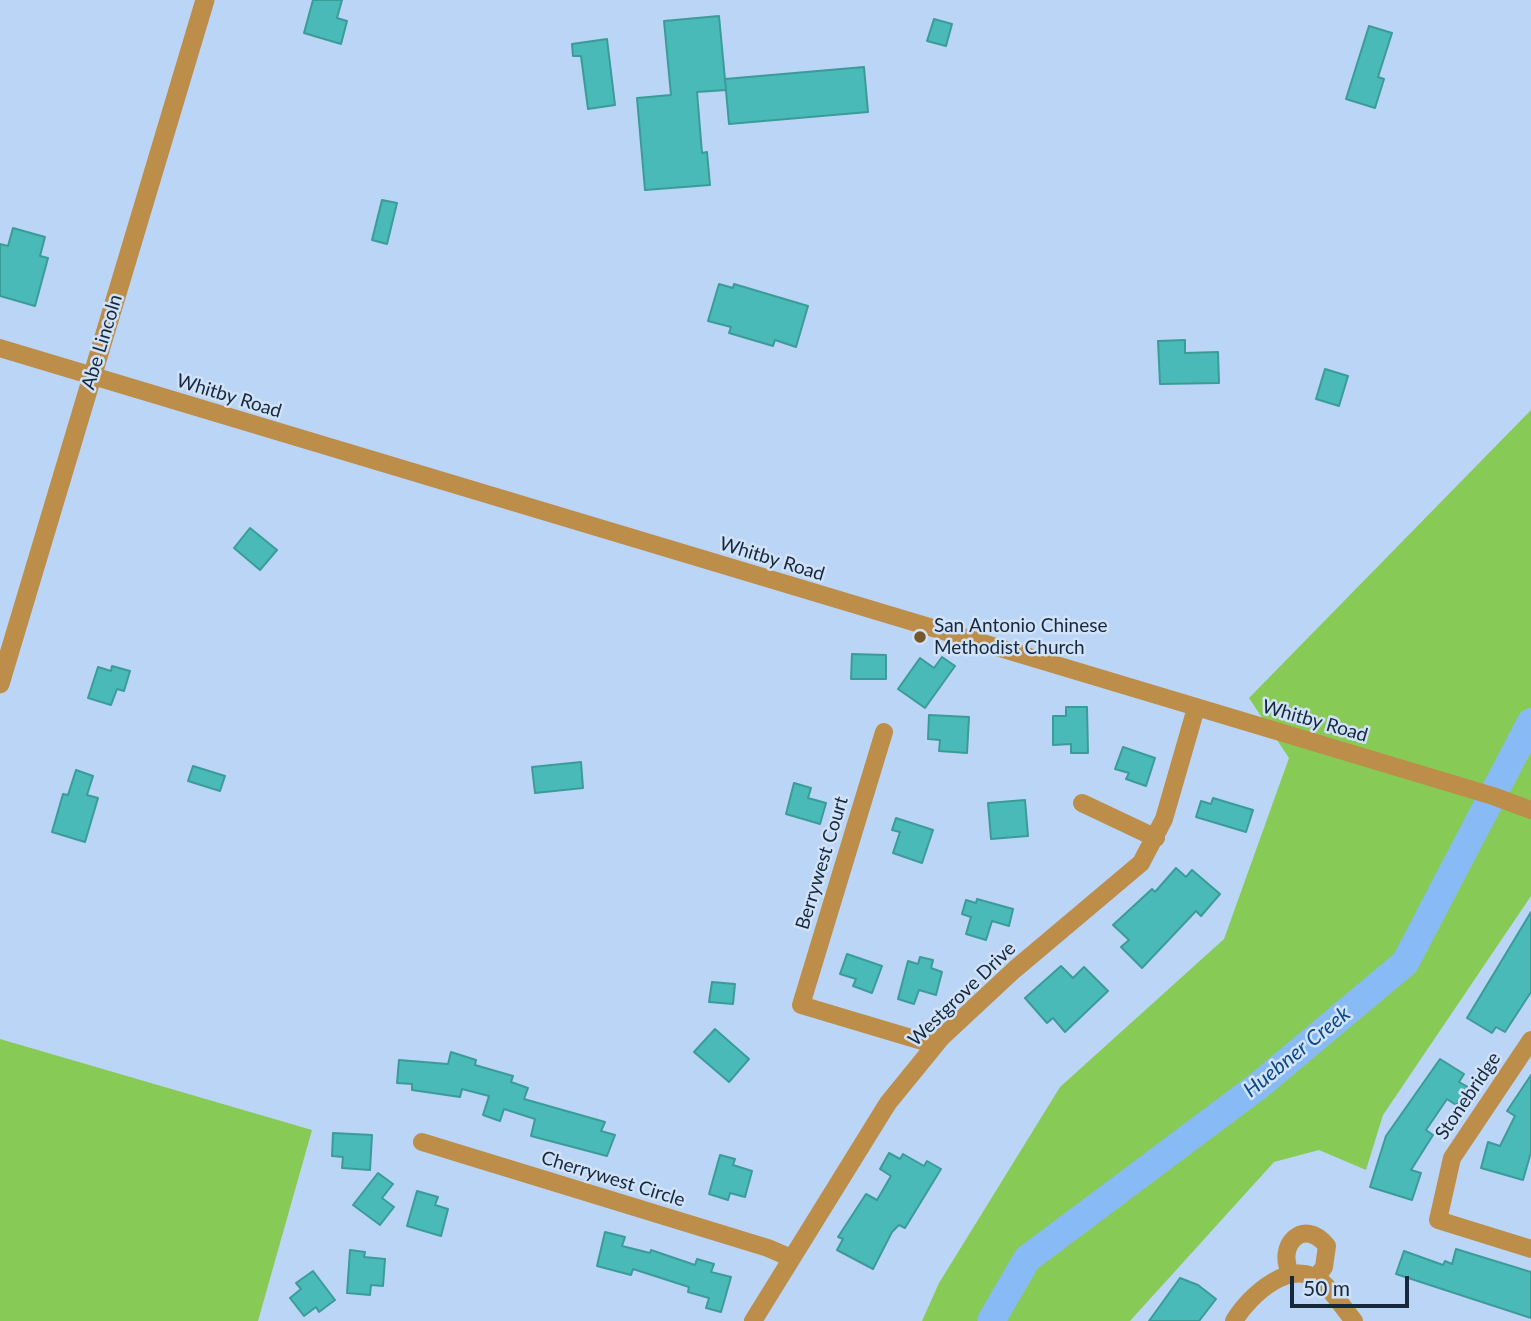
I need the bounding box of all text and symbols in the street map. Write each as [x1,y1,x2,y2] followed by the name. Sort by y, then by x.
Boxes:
[77,292,127,392] street label: Abe Lincoln
[174,369,284,423] street label: Whitby Road
[717,532,827,586] street label: Whitby Road
[934,615,1107,659] place label: San Antonio Chinese Methodist Church
[912,629,928,645] marker: San Antonio Chinese Methodist Church
[1260,695,1370,747] street label: Whitby Road
[791,794,853,932] street label: Berrywest Court
[904,937,1020,1051] street label: Westgrove Drive
[1239,1001,1355,1103] water label: Huebner Creek
[1430,1048,1506,1144] street label: Stonebridge
[538,1146,688,1212] street label: Cherrywest Circle
[1293,1262,1412,1306] scale bar
[1303,1275,1350,1300] text: 50 m

